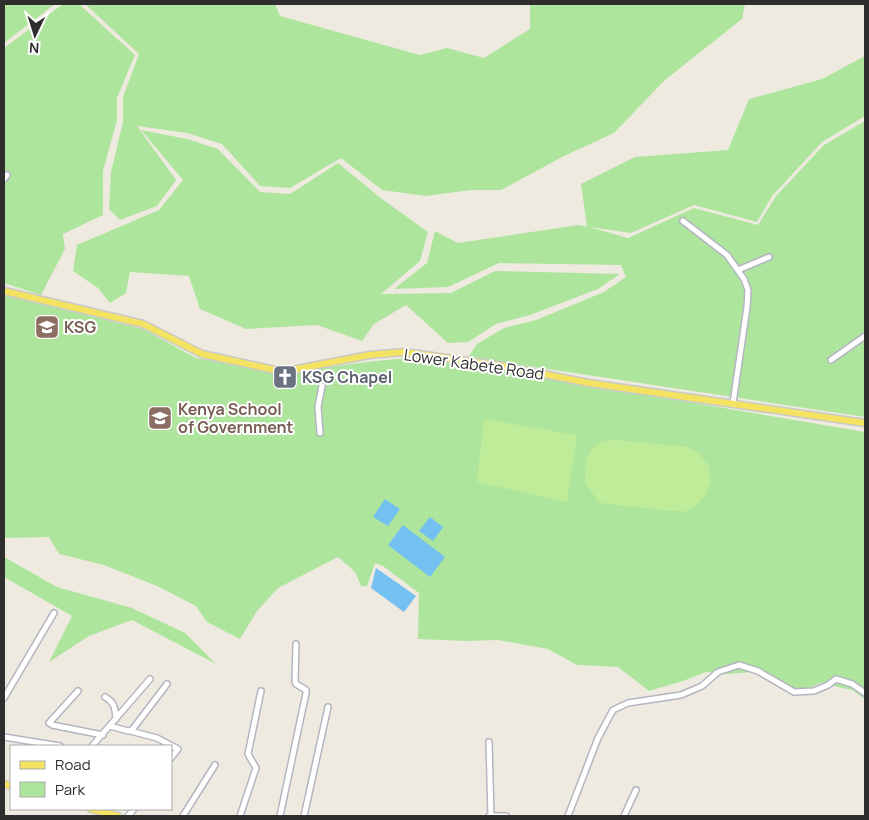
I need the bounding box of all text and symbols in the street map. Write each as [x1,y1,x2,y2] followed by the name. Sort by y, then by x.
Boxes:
[10,10,60,60] north arrow
[28,39,40,58] text: N
[34,314,60,340] school or university icon: KSG
[64,316,96,338] place label: KSG
[402,343,546,385] street label: Lower Kabete Road
[272,364,298,390] church icon: KSG Chapel
[302,366,392,388] place label: KSG Chapel
[178,398,294,438] place label: Kenya School of Government
[147,405,173,431] school or university icon: Kenya School of Government
[10,745,172,810] legend
[55,754,91,775] text: Road
[55,779,85,800] text: Park

